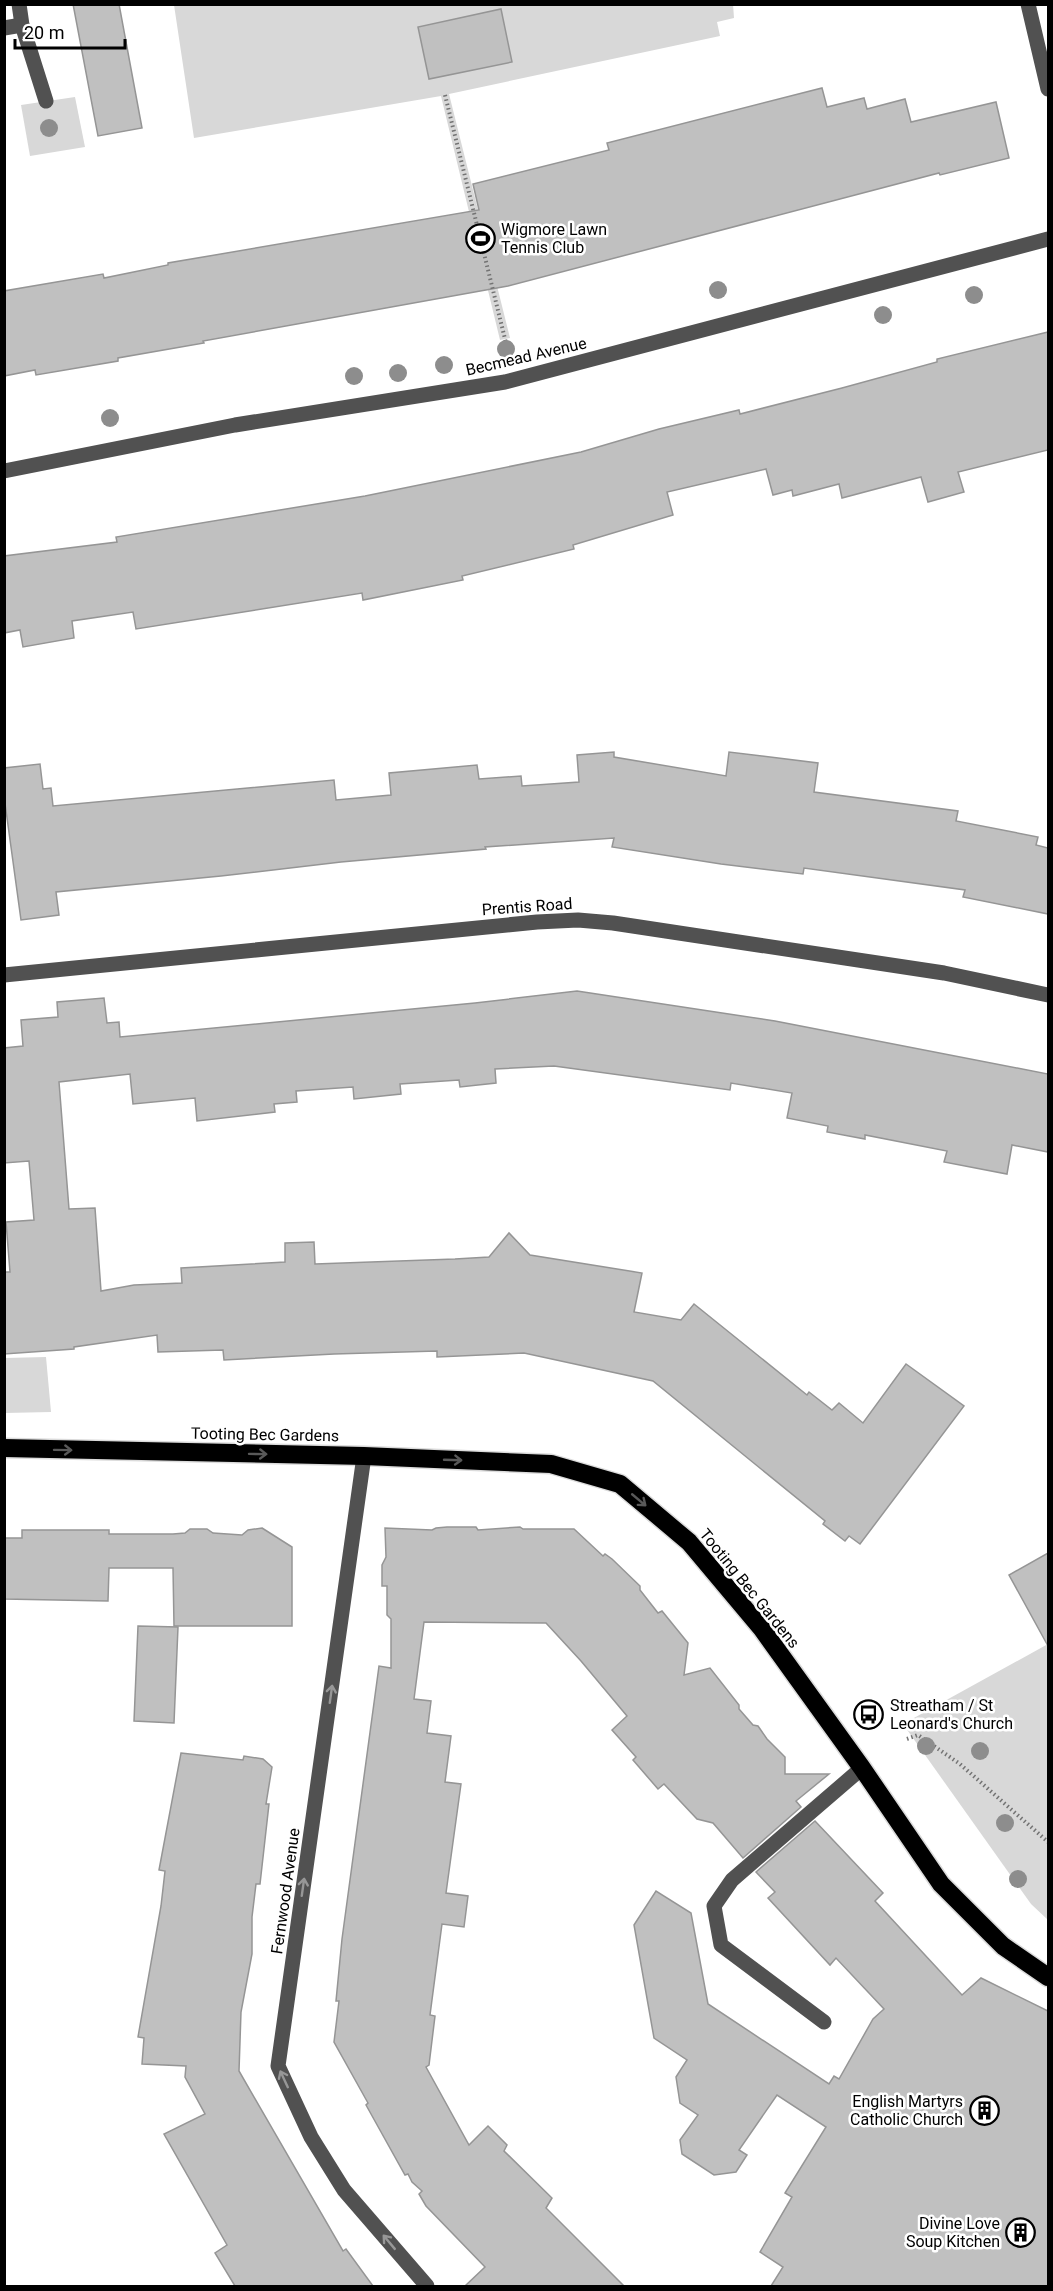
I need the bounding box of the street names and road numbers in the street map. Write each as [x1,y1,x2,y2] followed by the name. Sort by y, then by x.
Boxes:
[464,333,588,380] street label: Becmead Avenue
[481,894,573,919] street label: Prentis Road
[191,1424,339,1445] street label: Tooting Bec Gardens
[696,1525,804,1652] street label: Tooting Bec Gardens
[267,1827,304,1955] street label: Fernwood Avenue

